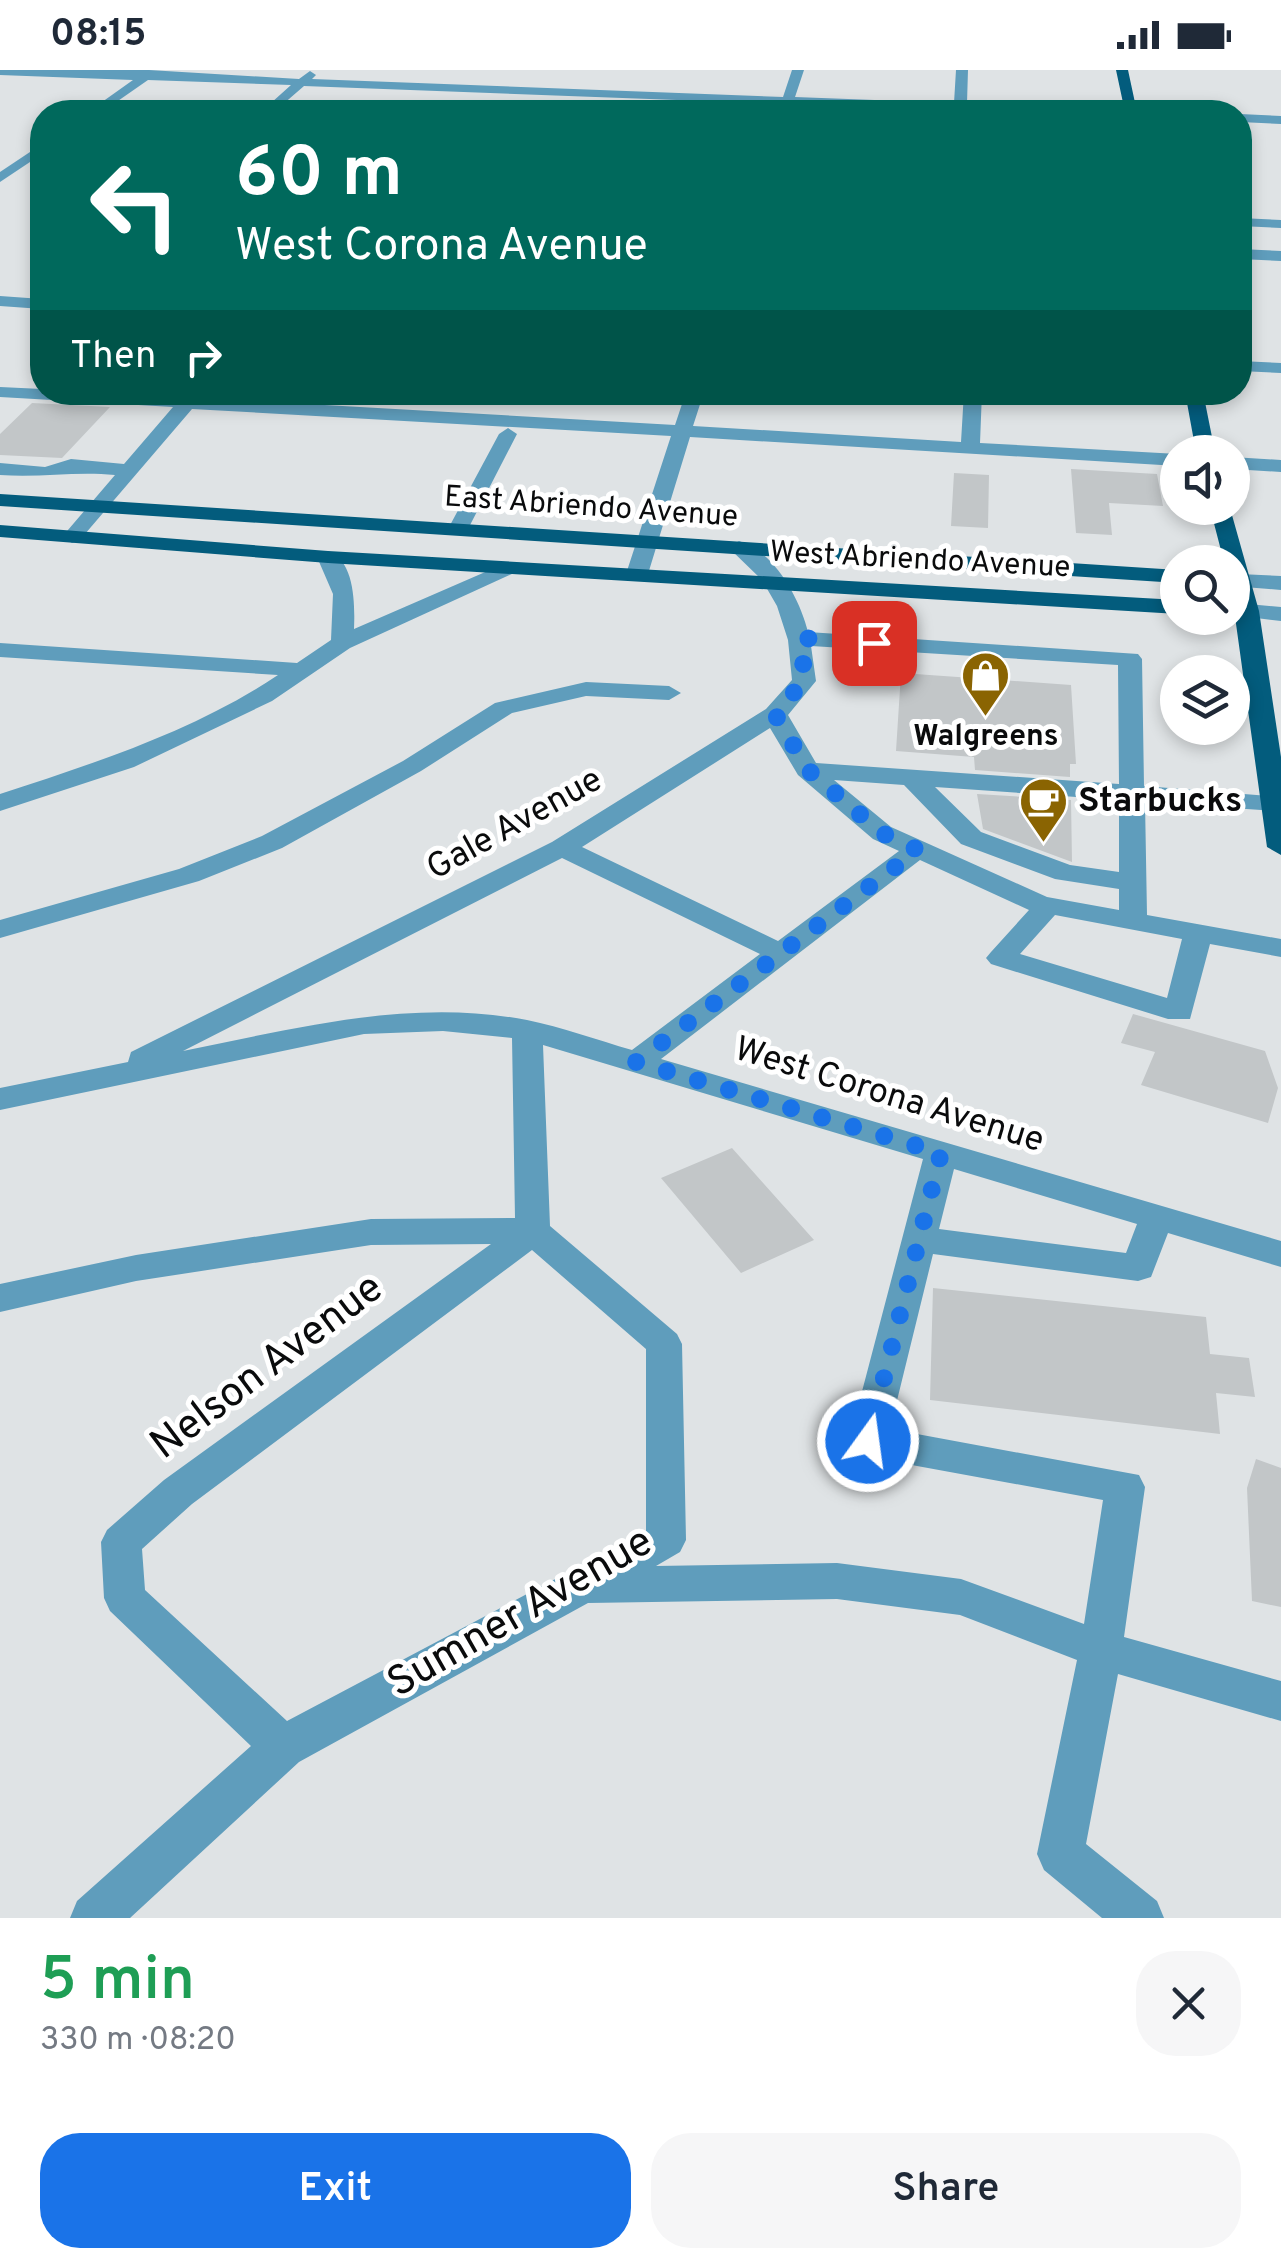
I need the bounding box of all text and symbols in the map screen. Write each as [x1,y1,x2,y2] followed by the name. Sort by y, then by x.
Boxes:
[50,11,147,60] text: 08:15
[235,132,403,221] text: 60 m
[70,140,200,270] icon: left
[235,219,648,276] text: West Corona Avenue
[176,330,231,385] icon: right
[70,333,156,382] text: Then
[1160,435,1250,745] map controls
[1160,435,1250,525] button: sound
[443,479,739,537] street label: East Abriendo Avenue
[769,535,1071,587] street label: West Abriendo Avenue
[1160,545,1250,635] button: search
[832,601,917,686] pin
[847,616,902,671] icon: arrive
[960,650,1012,718] shop icon: Walgreens
[1160,655,1250,745] button: layers
[913,719,1059,756] place label: Walgreens
[419,759,611,891] street label: Gale Avenue
[1017,776,1069,844] cafe icon: Starbucks
[1078,780,1242,824] place label: Starbucks
[729,1028,1049,1164] street label: West Corona Avenue
[141,1263,395,1473] street label: Nelson Avenue
[816,1389,920,1493] position arrow
[379,1517,663,1711] street label: Sumner Avenue
[40,1945,195,2021] text: 5 min
[1136,1951,1241,2056] button: close
[40,2021,236,2061] text: 330 m · 08:20
[40,2133,631,2248] button: Exit
[651,2133,1241,2248] button: Share

